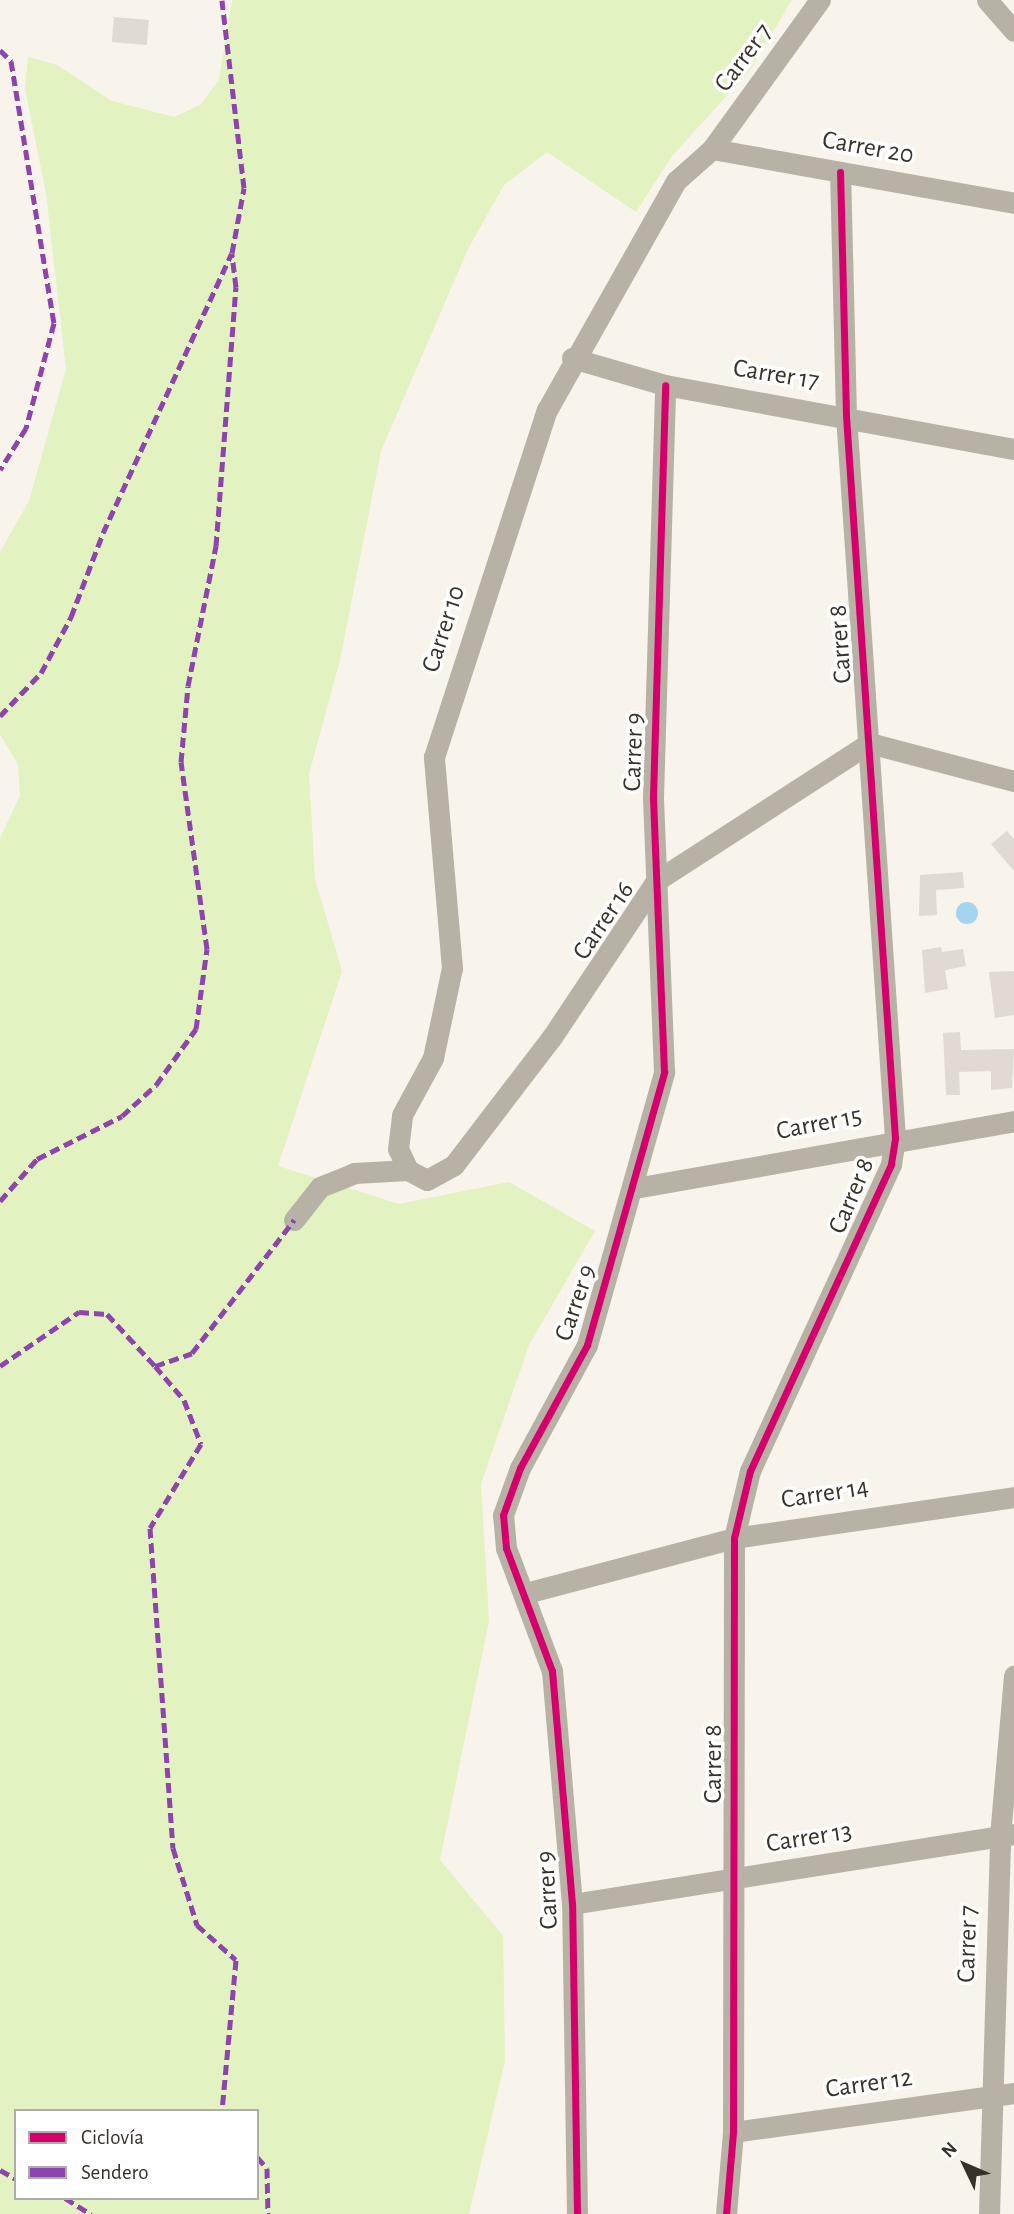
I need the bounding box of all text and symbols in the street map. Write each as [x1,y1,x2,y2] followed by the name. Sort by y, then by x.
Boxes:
[708,18,780,98] street label: Carrer 7
[820,125,916,171] street label: Carrer 20
[731,353,821,397] street label: Carrer 17
[415,582,473,676] street label: Carrer 10
[823,603,859,685] street label: Carrer 8
[617,712,651,792] street label: Carrer 9
[566,876,642,966] street label: Carrer 16
[774,1100,864,1148] street label: Carrer 15
[822,1154,882,1238] street label: Carrer 8
[548,1261,604,1345] street label: Carrer 9
[779,1472,871,1516] street label: Carrer 14
[698,1724,730,1804] street label: Carrer 8
[764,1816,854,1860] street label: Carrer 13
[530,1850,566,1930] street label: Carrer 9
[951,1905,985,1983] street label: Carrer 7
[824,2062,914,2106] street label: Carrer 12
[14,2109,259,2200] legend
[81,2127,144,2148] text: Ciclovía
[930,2130,1000,2200] north arrow
[938,2139,961,2161] text: N
[81,2162,149,2183] text: Sendero

